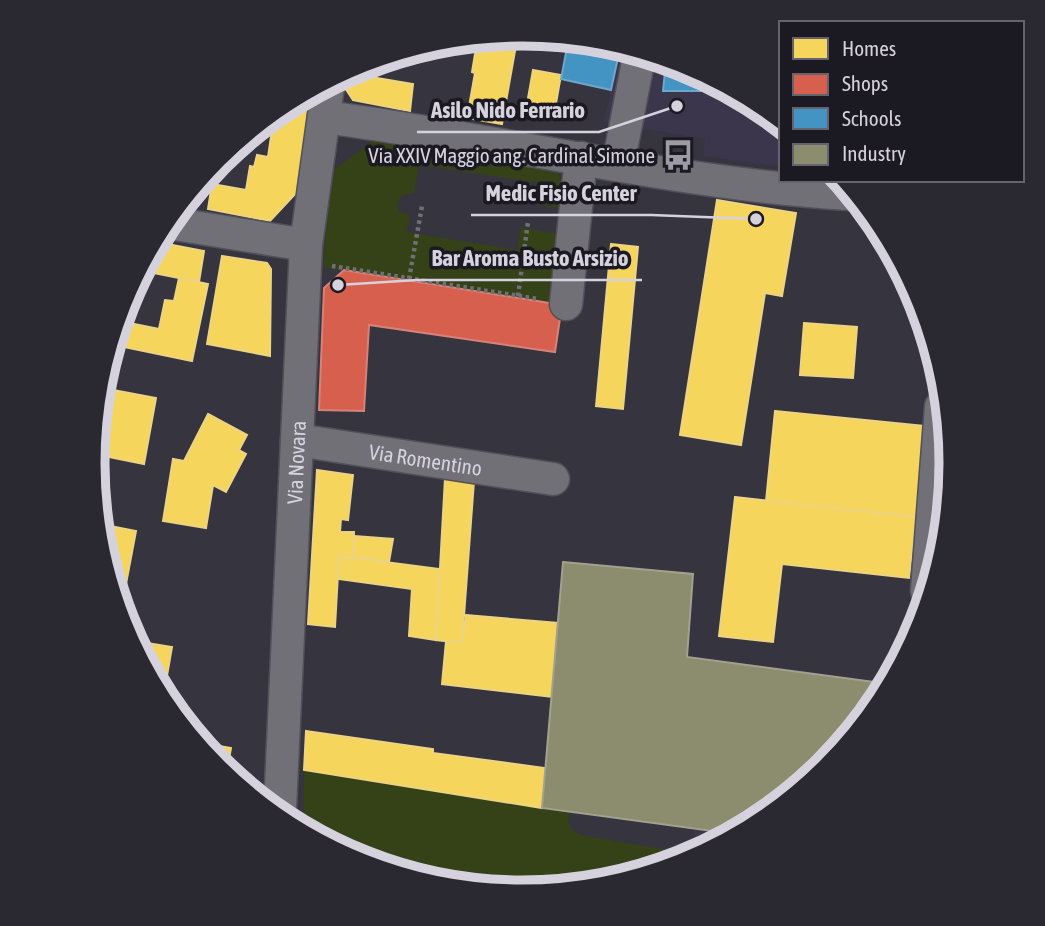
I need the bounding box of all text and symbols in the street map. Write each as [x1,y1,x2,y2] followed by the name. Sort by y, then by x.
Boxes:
[779,21,1024,182] legend
[842,36,896,60] text: Homes
[842,71,888,95] text: Shops
[417,88,599,132] callout: Asilo Nido Ferrario
[430,97,585,123] text: Asilo Nido Ferrario
[842,106,902,130] text: Schools
[661,138,695,172] bus stop icon: Via XXIV Maggio ang. Cardinal Simone
[842,141,906,165] text: Industry
[368,143,655,167] place label: Via XXIV Maggio ang. Cardinal Simone
[471,171,651,215] callout: Medic Fisio Center
[485,180,638,206] text: Medic Fisio Center
[417,236,642,280] callout: Bar Aroma Busto Arsizio
[431,245,629,271] text: Bar Aroma Busto Arsizio
[282,420,310,505] street label: Via Novara
[367,439,484,480] street label: Via Romentino

